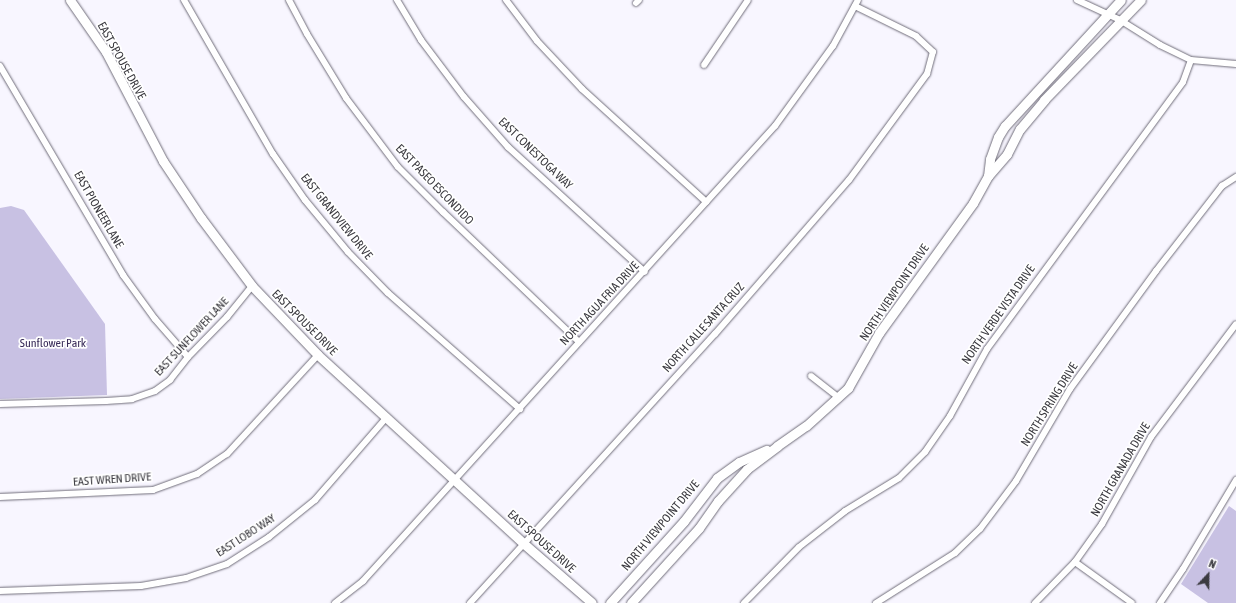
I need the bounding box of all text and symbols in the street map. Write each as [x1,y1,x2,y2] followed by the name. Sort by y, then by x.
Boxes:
[94,20,148,102] street label: EAST SPOUSE DRIVE
[495,115,575,193] street label: EAST CONESTOGA WAY
[392,142,476,228] street label: EAST PASEO ESCONDIDO
[70,169,126,251] street label: EAST PIONEER LANE
[297,171,375,263] street label: EAST GRANDVIEW DRIVE
[857,242,933,344] street label: NORTH VIEWPOINT DRIVE
[558,259,642,349] street label: NORTH AGUA FRIA DRIVE
[959,263,1039,367] street label: NORTH VERDE VISTA DRIVE
[660,280,748,376] street label: NORTH CALLE SANTA CRUZ
[268,287,340,359] street label: EAST SPOUSE DRIVE
[152,295,232,379] street label: EAST SUNFLOWER LANE
[20,337,86,351] park label: Sunflower Park
[1019,361,1081,449] street label: NORTH SPRING DRIVE
[1088,420,1154,520] street label: NORTH GRANADA DRIVE
[72,470,152,490] street label: EAST WREN DRIVE
[619,478,703,574] street label: NORTH VIEWPOINT DRIVE
[504,508,578,576] street label: EAST SPOUSE DRIVE
[214,512,278,560] street label: EAST LOBO WAY
[1188,555,1228,595] north arrow
[1207,557,1218,571] text: N

